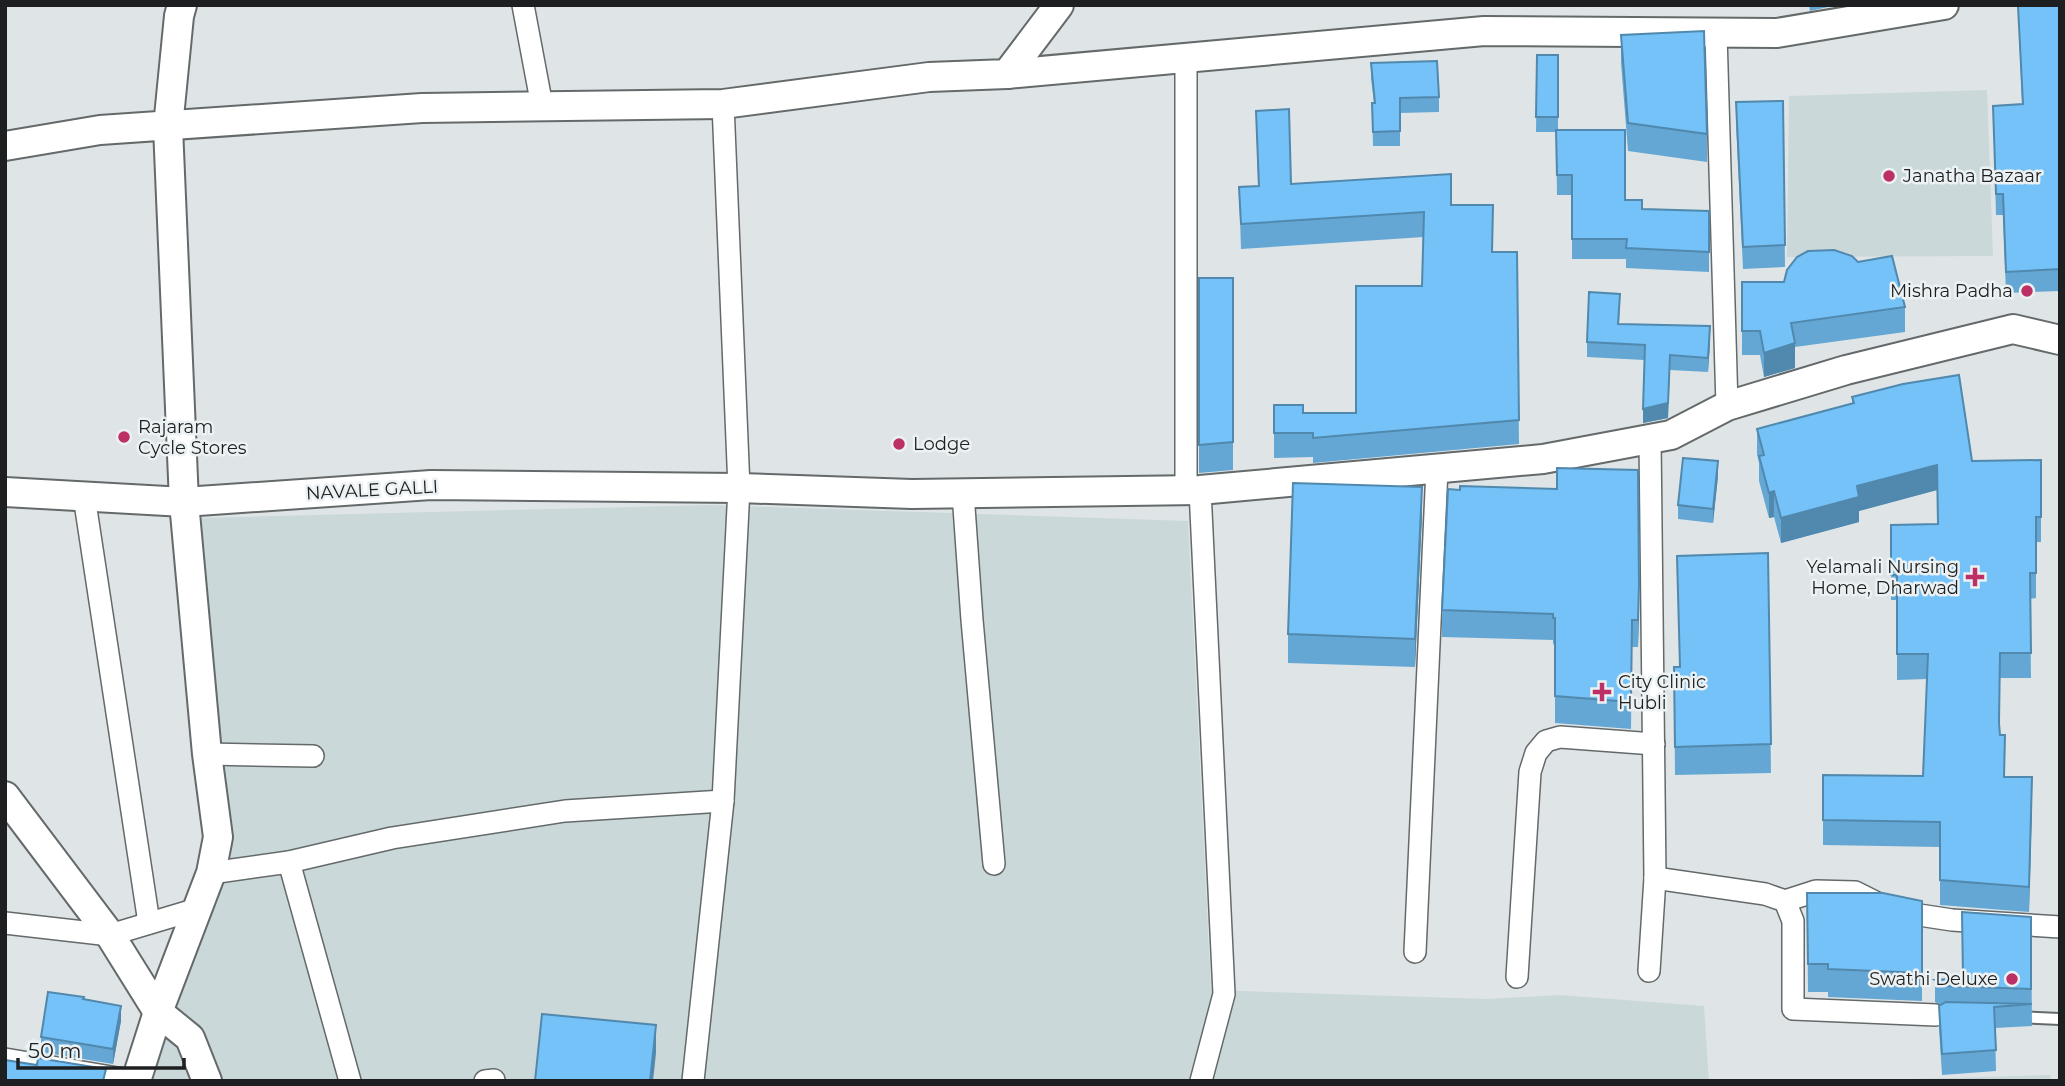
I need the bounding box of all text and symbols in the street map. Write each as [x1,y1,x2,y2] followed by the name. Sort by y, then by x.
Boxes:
[1902,165,2042,187] place label: Janatha Bazaar
[1881,168,1897,184] marker: Janatha Bazaar
[1890,280,2013,302] place label: Mishra Padha
[2019,283,2035,299] marker: Mishra Padha
[138,416,247,459] place label: Rajaram Cycle Stores
[116,429,132,445] marker: Rajaram Cycle Stores
[913,433,970,455] place label: Lodge
[891,436,907,452] marker: Lodge
[305,476,439,504] street label: NAVALE GALLI
[1806,556,1959,599] place label: Yelamali Nursing Home, Dharwad
[1965,567,1985,587] marker: Yelamali Nursing Home, Dharwad
[1618,671,1706,714] place label: City Clinic Hubli
[1592,682,1612,702] marker: City Clinic Hubli
[1869,968,1998,990] place label: Swathi Deluxe
[2004,971,2020,987] marker: Swathi Deluxe
[18,1026,184,1070] scale bar
[28,1038,82,1063] text: 50 m

